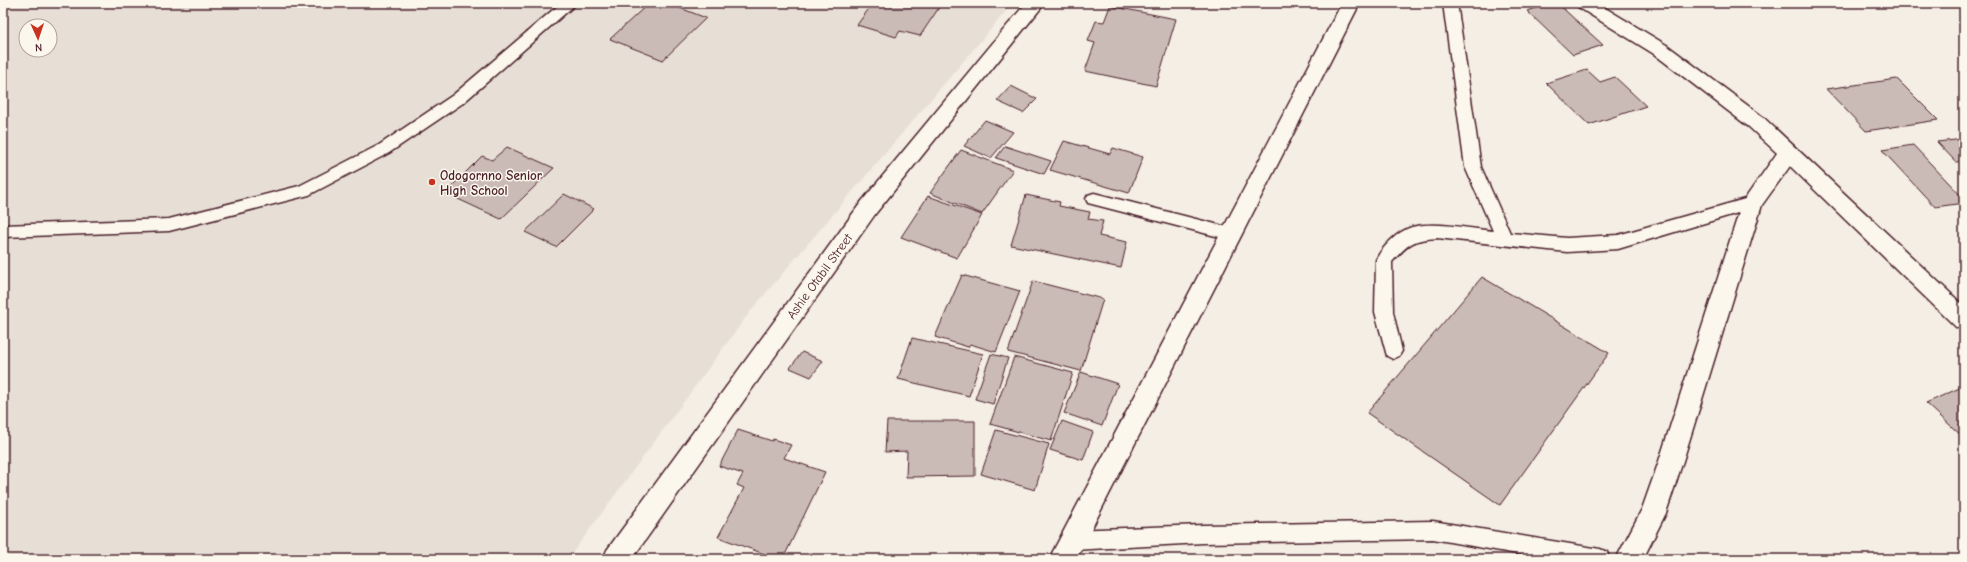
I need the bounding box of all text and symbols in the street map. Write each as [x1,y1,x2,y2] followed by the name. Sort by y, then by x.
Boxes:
[18,18,58,58] north arrow
[35,41,42,54] text: N
[440,168,543,198] place label: Odogornno Senior High School
[427,177,437,187] marker: Odogornno Senior High School
[783,230,856,322] street label: Ashie Otabil Street

